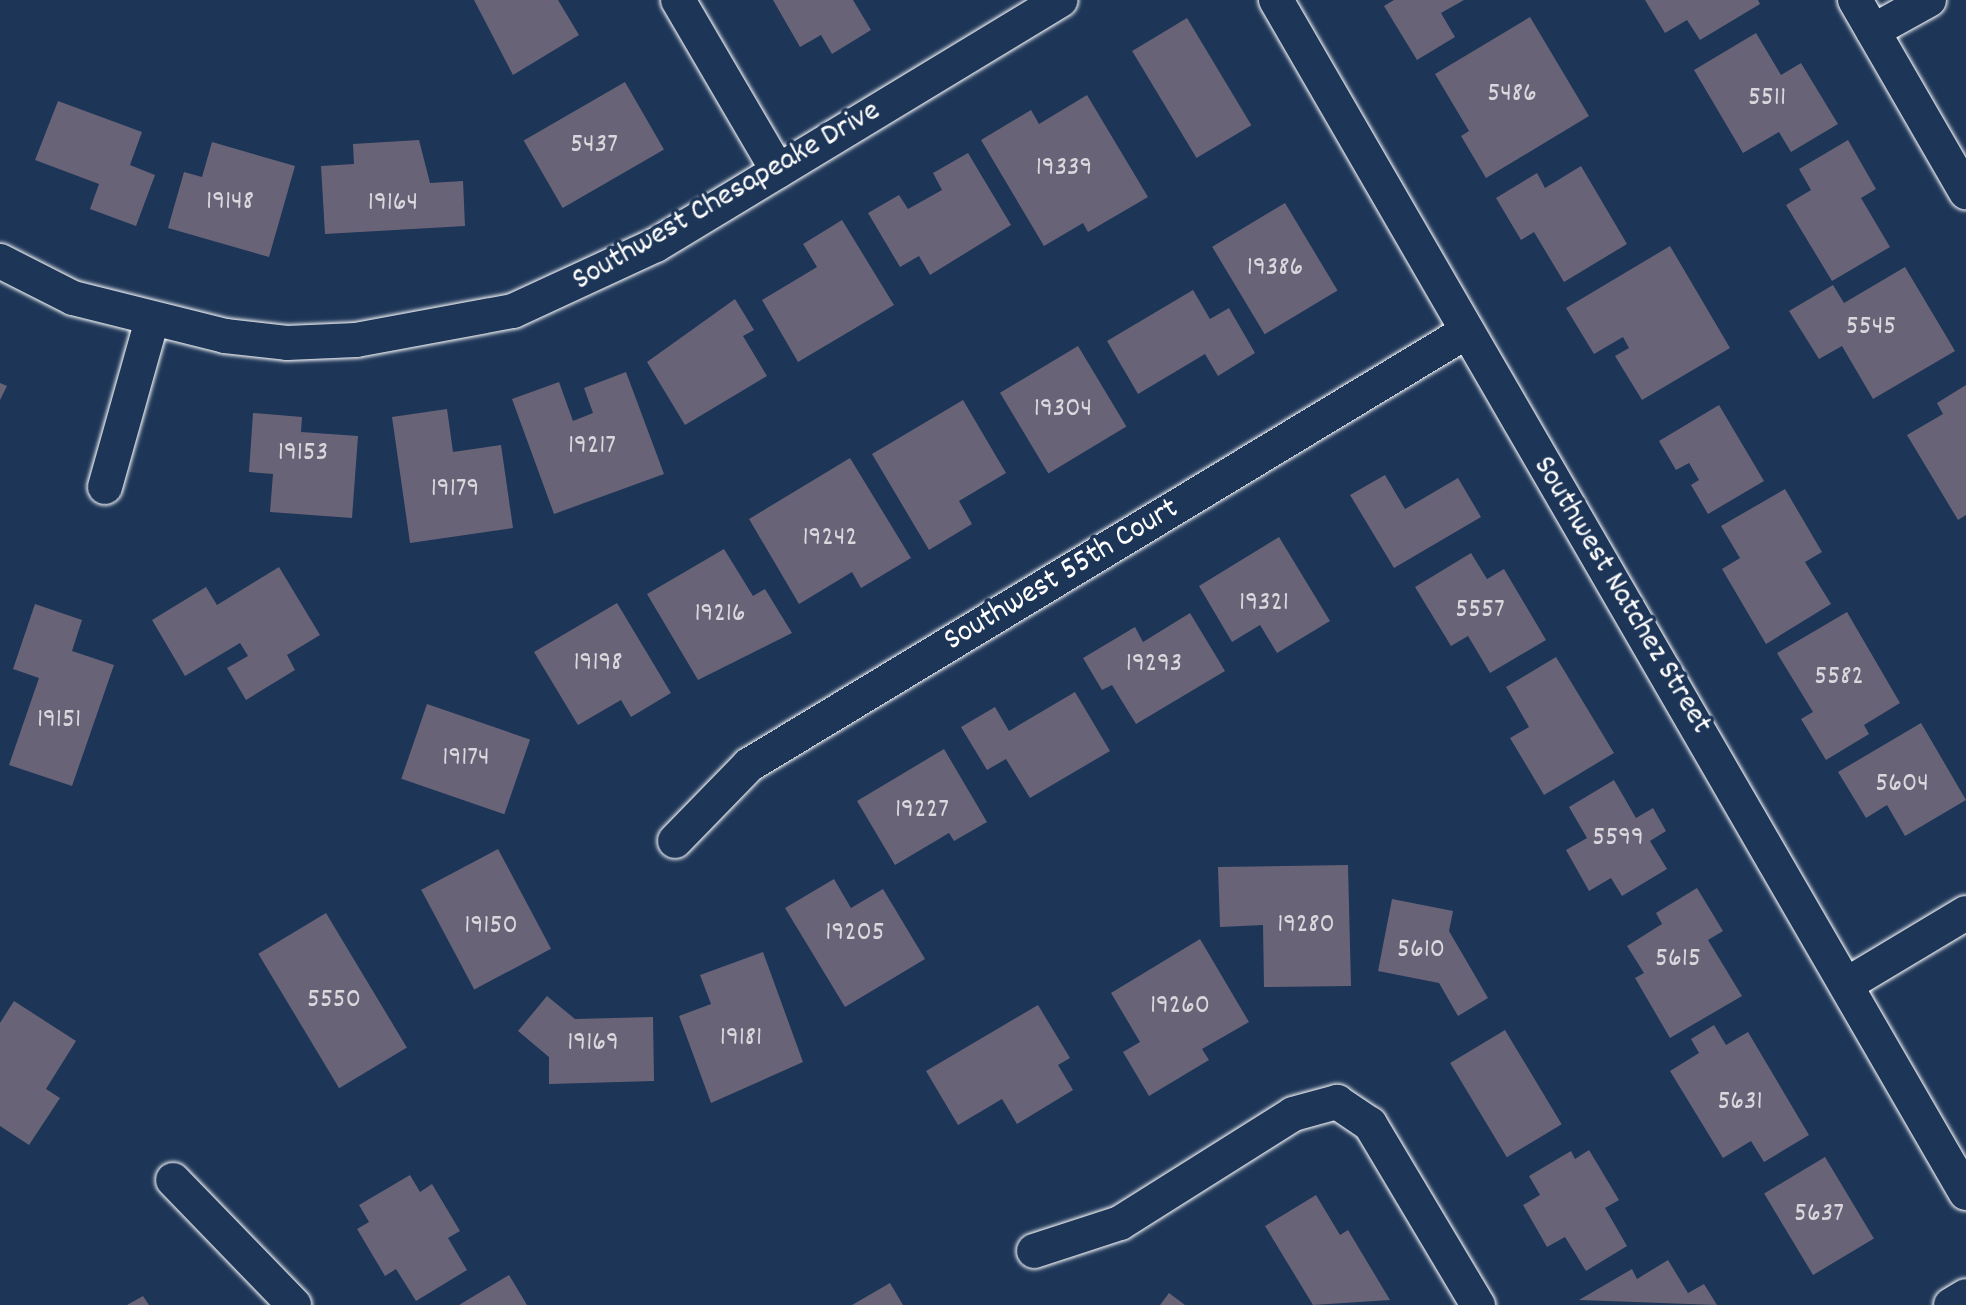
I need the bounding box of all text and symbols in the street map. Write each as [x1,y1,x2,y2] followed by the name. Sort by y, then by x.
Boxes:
[1487,78,1537,112] house number: 5486
[1748,82,1786,116] house number: 5511
[566,93,888,301] street label: Southwest Chesapeake Drive
[570,129,618,163] house number: 5437
[1036,152,1092,186] house number: 19339
[206,186,254,220] house number: 19148
[368,187,418,221] house number: 19164
[1247,252,1303,286] house number: 19386
[1846,311,1896,345] house number: 5545
[1034,393,1092,427] house number: 19304
[568,430,616,464] house number: 19217
[278,437,328,471] house number: 19153
[1523,450,1719,742] street label: Southwest Natchez Street
[431,473,479,507] house number: 19179
[938,491,1186,661] street label: Southwest 55th Court
[802,522,858,556] house number: 19242
[1239,587,1289,621] house number: 19321
[1455,594,1505,628] house number: 5557
[694,598,746,632] house number: 19216
[573,647,623,681] house number: 19198
[1126,648,1182,682] house number: 19293
[1814,661,1864,695] house number: 5582
[37,704,81,738] house number: 19151
[442,742,490,776] house number: 19174
[1875,768,1929,802] house number: 5604
[895,794,949,828] house number: 19227
[1592,822,1644,856] house number: 5599
[1277,909,1335,943] house number: 19280
[464,910,518,944] house number: 19150
[825,917,885,951] house number: 19205
[1397,934,1445,968] house number: 5610
[1655,943,1701,977] house number: 5615
[307,984,361,1018] house number: 5550
[1150,990,1210,1024] house number: 19260
[720,1022,762,1056] house number: 19181
[567,1027,619,1061] house number: 19169
[1717,1086,1763,1120] house number: 5631
[1794,1198,1844,1232] house number: 5637

